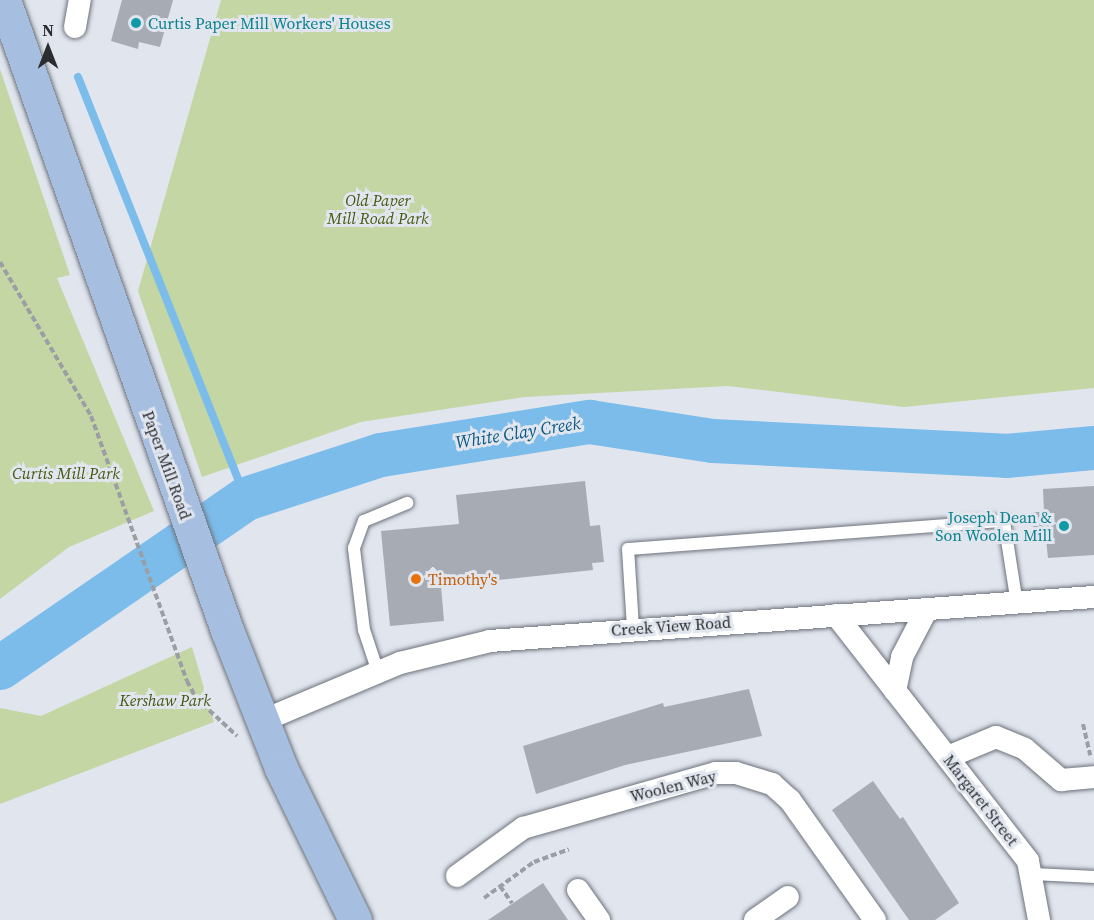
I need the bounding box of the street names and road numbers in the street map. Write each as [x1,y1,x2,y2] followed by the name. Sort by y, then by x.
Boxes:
[138,408,196,522] street label: Paper Mill Road
[610,612,732,640] street label: Creek View Road
[940,751,1022,849] street label: Margaret Street
[628,766,718,806] street label: Woolen Way

